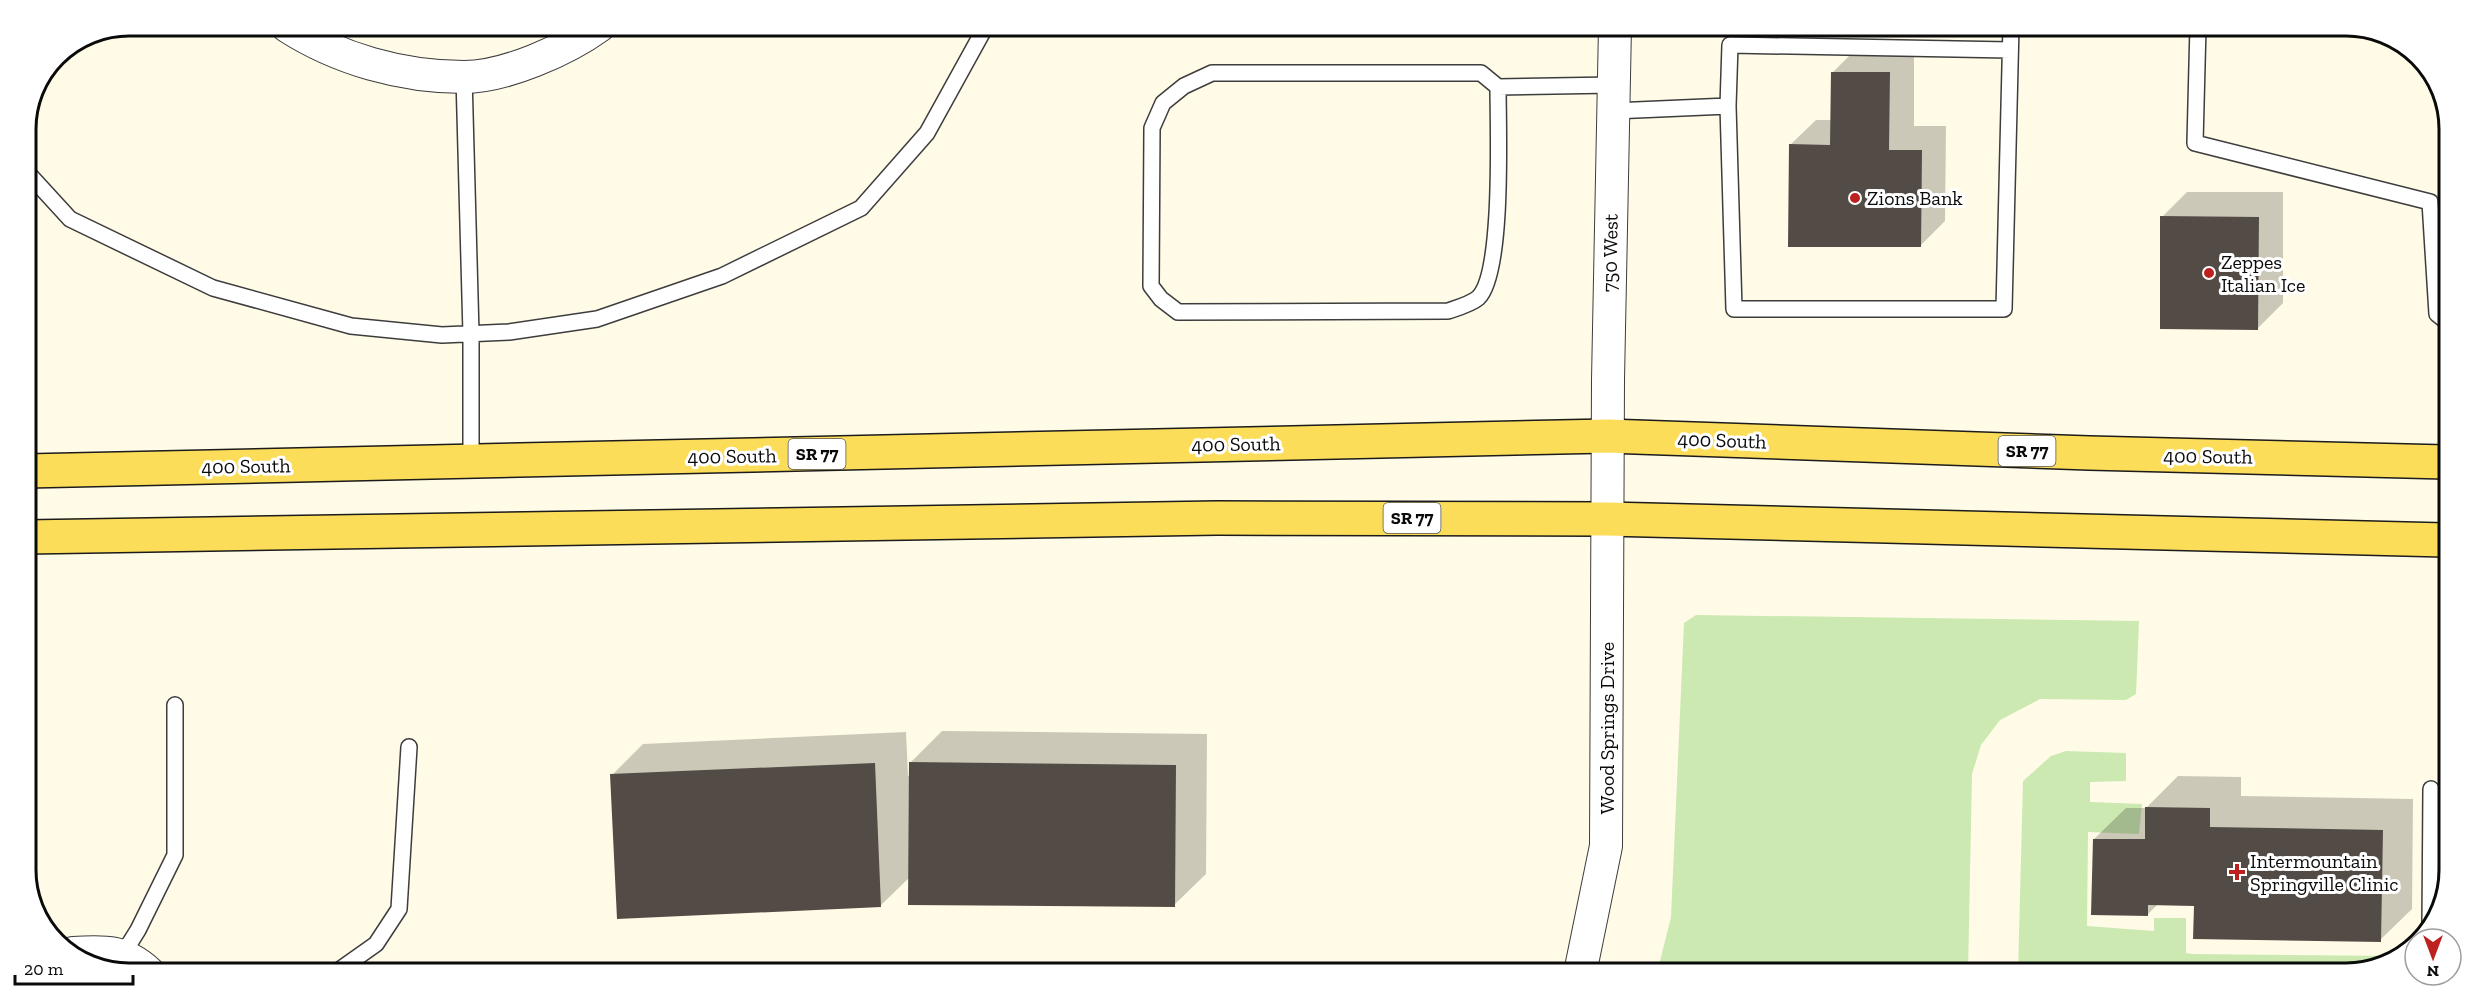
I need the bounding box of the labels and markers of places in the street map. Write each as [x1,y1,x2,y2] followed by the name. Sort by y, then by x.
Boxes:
[1867,186,1963,210] place label: Zions Bank
[1848,191,1862,205] marker: Zions Bank
[2221,250,2305,297] place label: Zeppes Italian Ice
[2202,266,2216,280] marker: Zeppes Italian Ice
[2250,849,2399,896] place label: Intermountain Springville Clinic
[2228,863,2246,881] marker: Intermountain Springville Clinic

